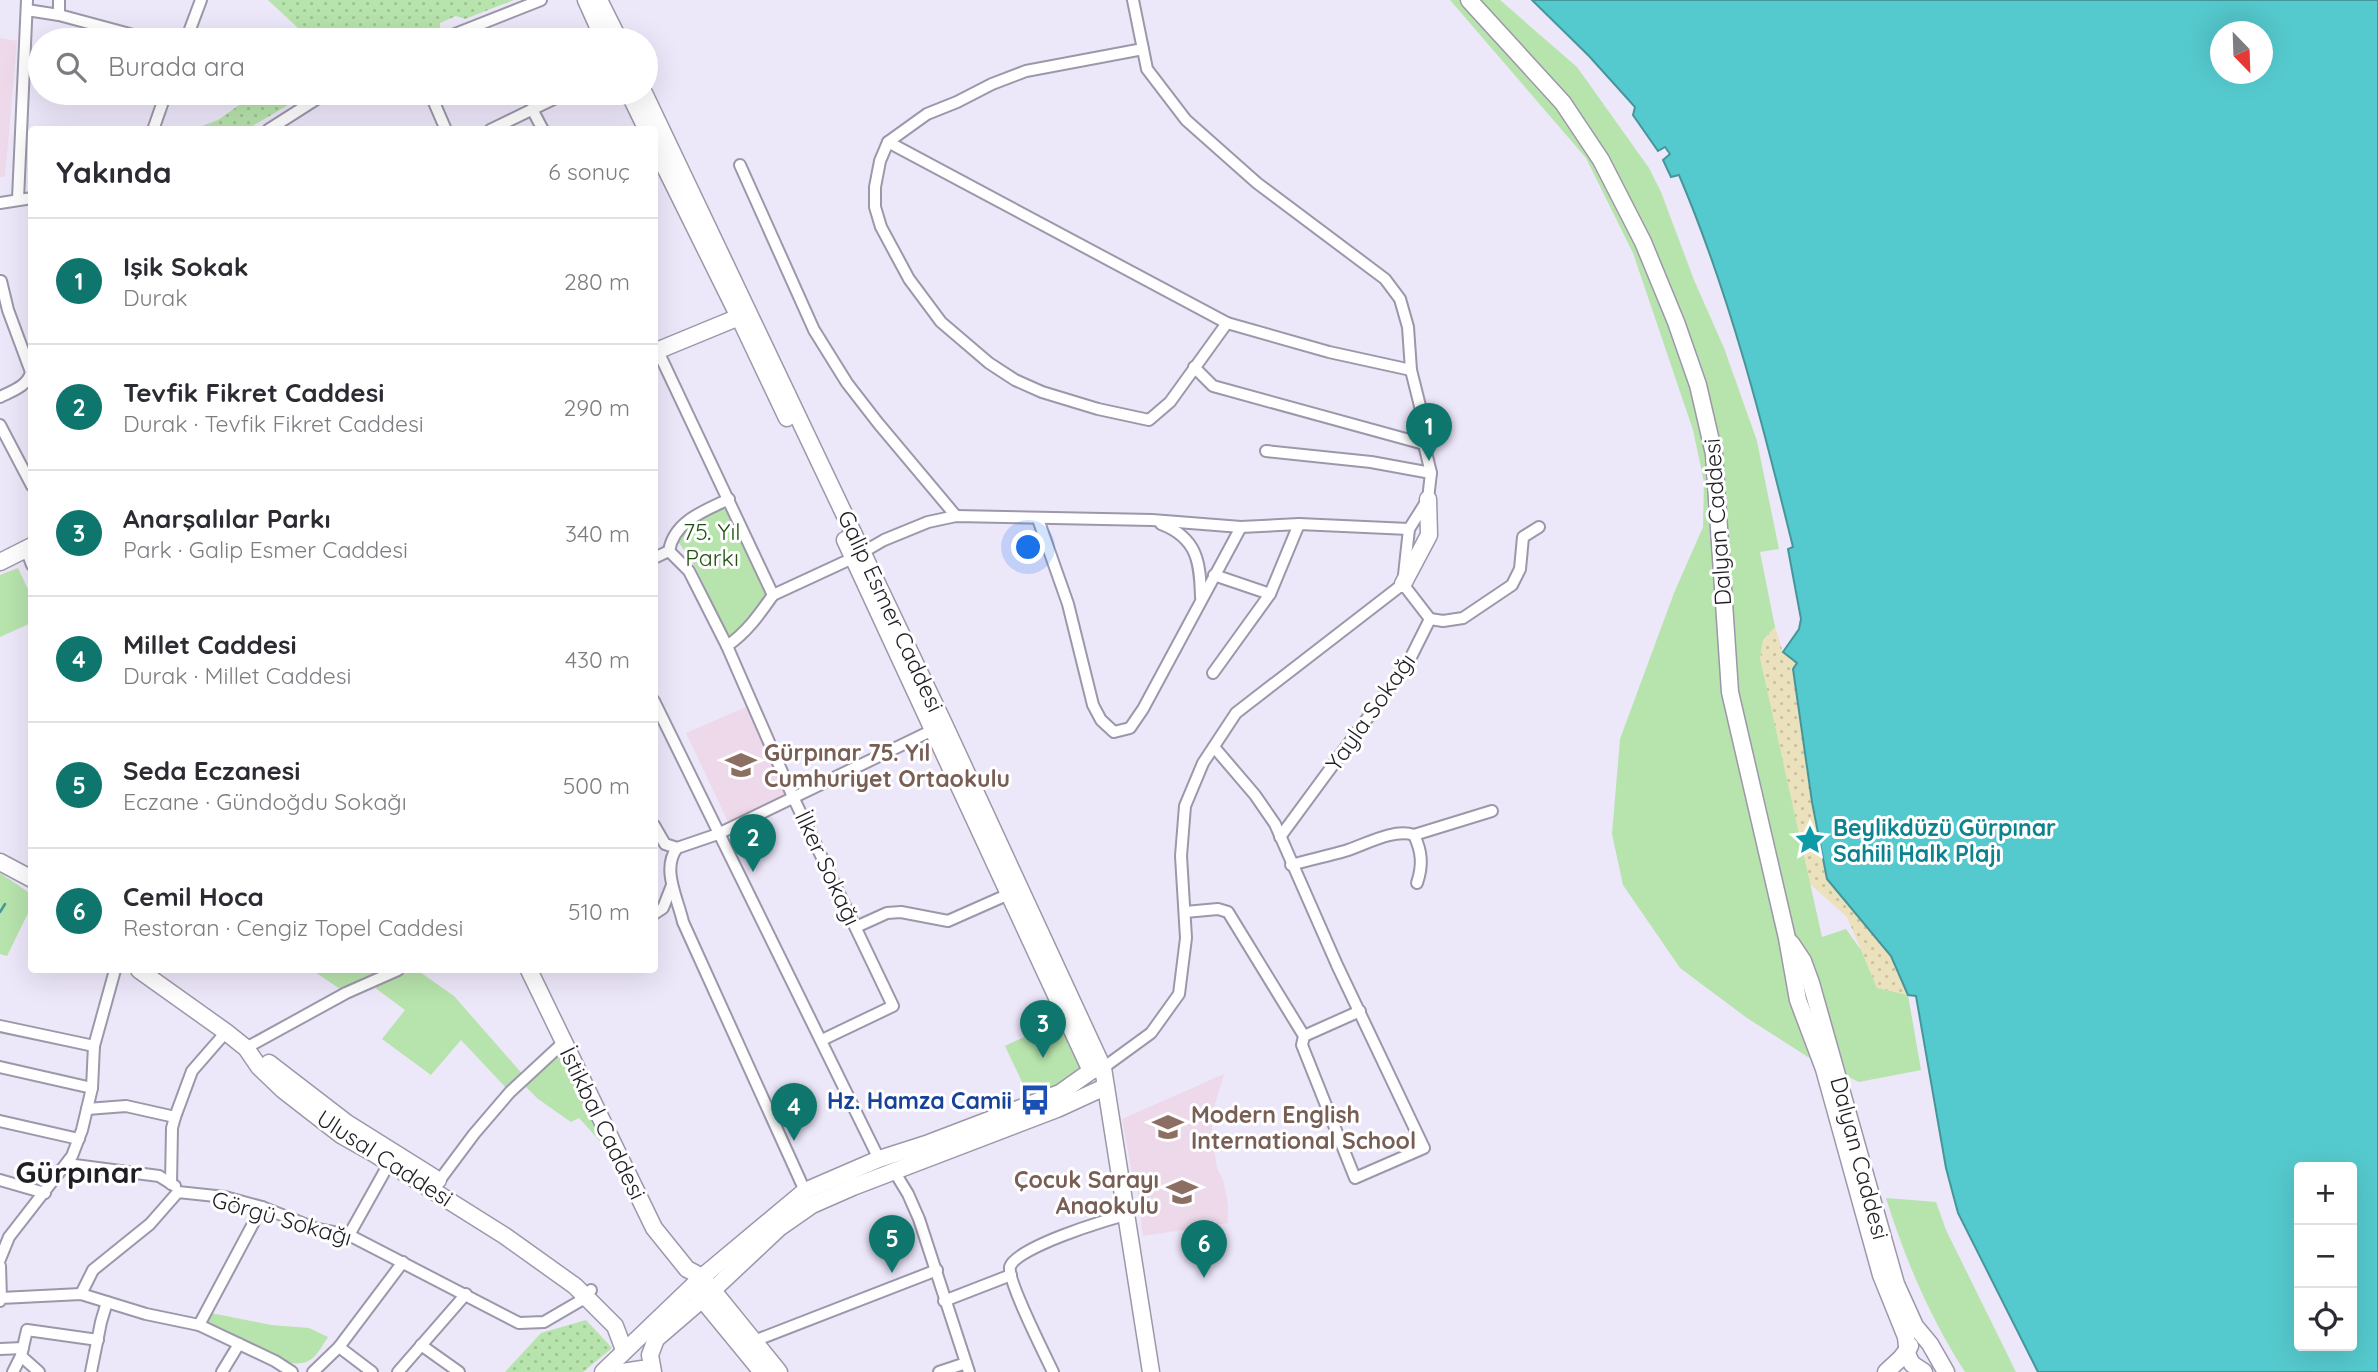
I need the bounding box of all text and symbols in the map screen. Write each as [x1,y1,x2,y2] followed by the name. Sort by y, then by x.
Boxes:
[2210,21,2273,84] north arrow
[28,28,658,105] search box
[52,48,90,86] icon: search
[108,50,245,83] text: Burada ara
[56,153,171,191] text: Yakında
[548,157,630,186] text: 6 sonuç
[123,250,248,283] text: Işik Sokak
[75,267,83,296] text: 1
[564,267,630,296] text: 280 m
[123,283,187,312] text: Durak
[123,376,384,409] text: Tevfik Fikret Caddesi
[72,393,86,422] text: 2
[563,393,630,422] text: 290 m
[1406,403,1452,461] pin: 1
[123,409,424,438] text: Durak · Tevfik Fikret Caddesi
[1697,437,1737,607] street label: Dalyan Caddesi
[123,502,331,535] text: Anarşalılar Parkı
[832,506,950,716] street label: Galip Esmer Caddesi
[683,517,741,572] park label: 75. Yıl Parkı
[73,519,85,548] text: 3
[565,519,630,548] text: 340 m
[1011,530,1045,564] your location
[123,535,408,564] text: Park · Galip Esmer Caddesi
[123,628,297,661] text: Millet Caddesi
[72,645,86,674] text: 4
[565,645,630,674] text: 430 m
[1319,648,1421,776] street label: Yayla Sokağı
[123,661,351,690] text: Durak · Millet Caddesi
[764,738,1010,793] place label: Gürpınar 75. Yıl Cumhuriyet Ortaokulu
[724,748,758,782] school or university icon: Gürpınar 75. Yıl Cumhuriyet Ortaokulu
[123,754,300,787] text: Seda Eczanesi
[72,771,86,800] text: 5
[563,771,630,800] text: 500 m
[123,787,407,816] text: Eczane · Gündoğdu Sokağı
[789,806,867,930] street label: İlker Sokağı
[1833,813,2056,868] place label: Beylikdüzü Gürpınar Sahili Halk Plajı
[730,814,776,872] pin: 2
[1793,823,1827,857] place icon: Beylikdüzü Gürpınar Sahili Halk Plajı
[123,880,264,913] text: Cemil Hoca
[73,897,85,926] text: 6
[568,897,630,926] text: 510 m
[123,913,463,942] text: Restoran · Cengiz Topel Caddesi
[1020,1000,1066,1058] pin: 3
[553,1042,653,1204] street label: İstikbal Caddesi
[1824,1073,1896,1243] street label: Dalyan Caddesi
[771,1083,817,1141] pin: 4
[1018,1083,1052,1117] bus stop icon: Hz. Hamza Camii
[827,1086,1012,1115] place label: Hz. Hamza Camii
[1191,1100,1416,1155] place label: Modern English International School
[311,1103,459,1213] street label: Ulusal Caddesi
[1151,1110,1185,1144] school or university icon: Modern English International School
[15,1153,143,1191] district label: Gürpınar
[2294,1162,2357,1351] map controls
[2294,1162,2357,1225] button: +
[1014,1165,1159,1220] place label: Çocuk Sarayı Anaokulu
[1165,1175,1199,1209] school or university icon: Çocuk Sarayı Anaokulu
[209,1184,355,1252] street label: Görgü Sokağı
[869,1215,915,1273] pin: 5
[1181,1220,1227,1278] pin: 6
[2294,1225,2357,1288] button: −
[2294,1288,2357,1351] button: locate

